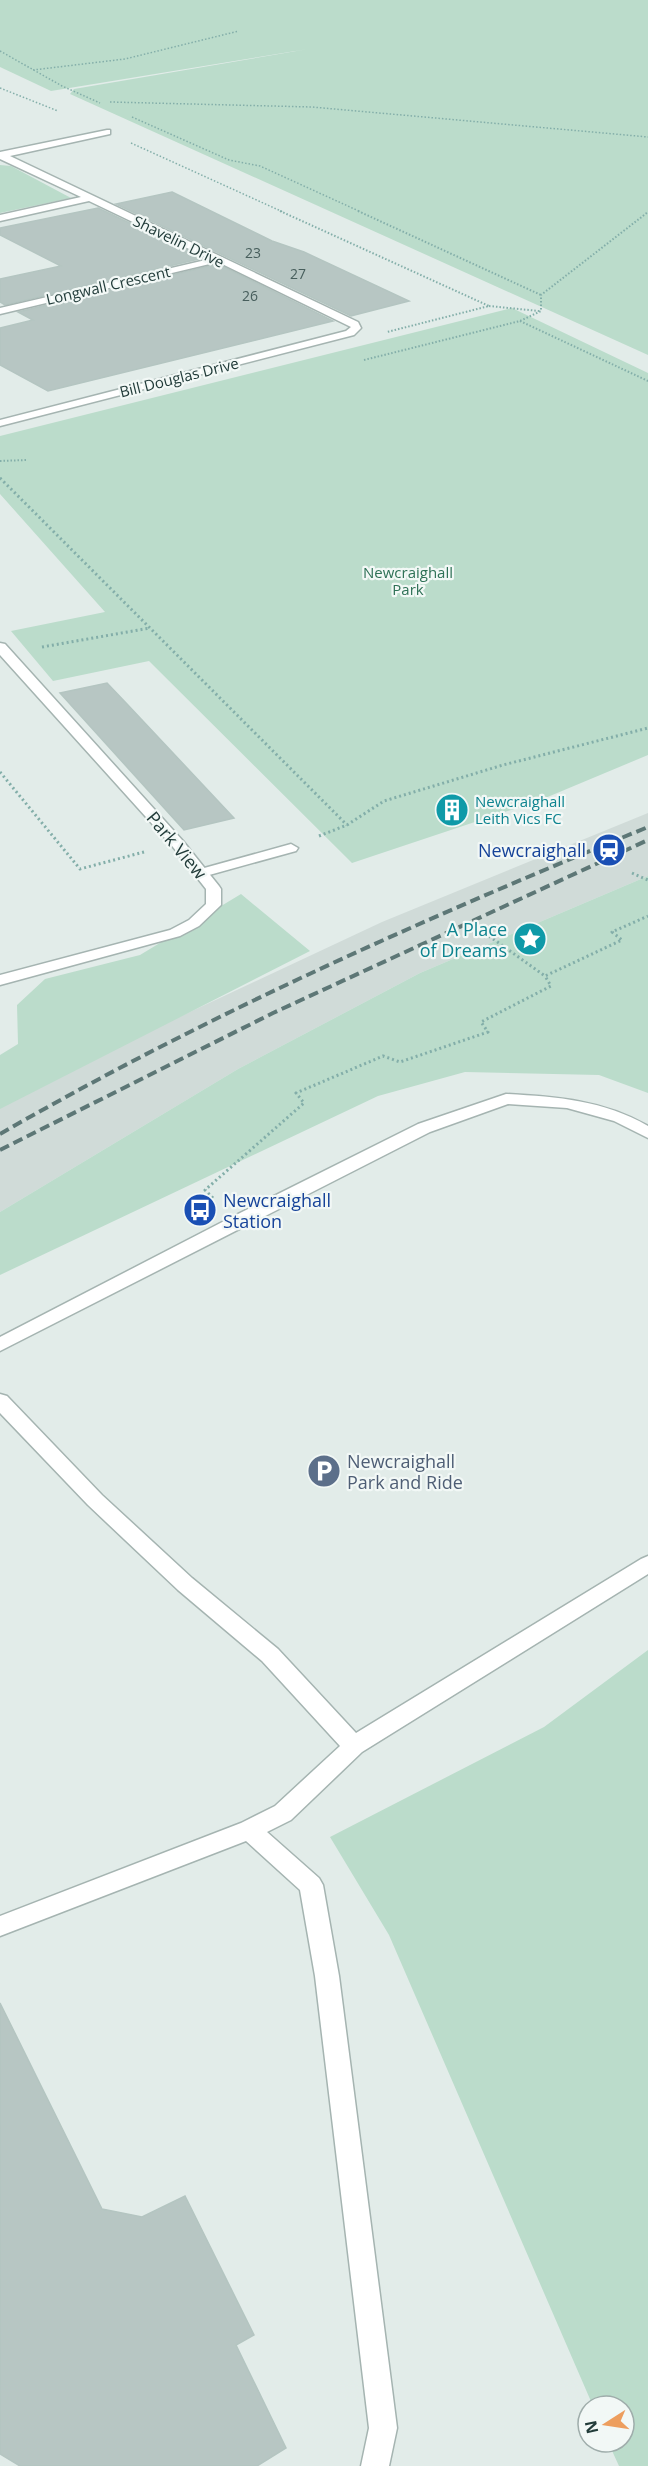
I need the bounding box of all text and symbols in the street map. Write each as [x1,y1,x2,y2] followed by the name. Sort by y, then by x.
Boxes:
[130,210,228,272] street label: Shavelin Drive
[245,243,261,262] house number: 23
[44,261,172,309] street label: Longwall Crescent
[290,264,306,283] house number: 27
[242,286,258,305] house number: 26
[117,353,241,401] street label: Bill Douglas Drive
[363,562,453,599] park label: Newcraighall Park
[475,791,565,828] place label: Newcraighall Leith Vics FC
[434,792,470,828] building icon: Newcraighall Leith Vics FC
[142,806,212,884] street label: Park View
[591,832,627,868] station icon: Newcraighall
[478,838,586,862] place label: Newcraighall
[420,917,507,962] place label: A Place of Dreams
[512,921,548,957] place icon: A Place of Dreams
[223,1188,331,1233] place label: Newcraighall Station
[182,1192,218,1228] bus stop icon: Newcraighall Station
[347,1449,463,1494] place label: Newcraighall Park and Ride
[306,1453,342,1489] parking icon: Newcraighall Park and Ride
[576,2394,636,2454] north arrow
[579,2418,603,2436] text: N

